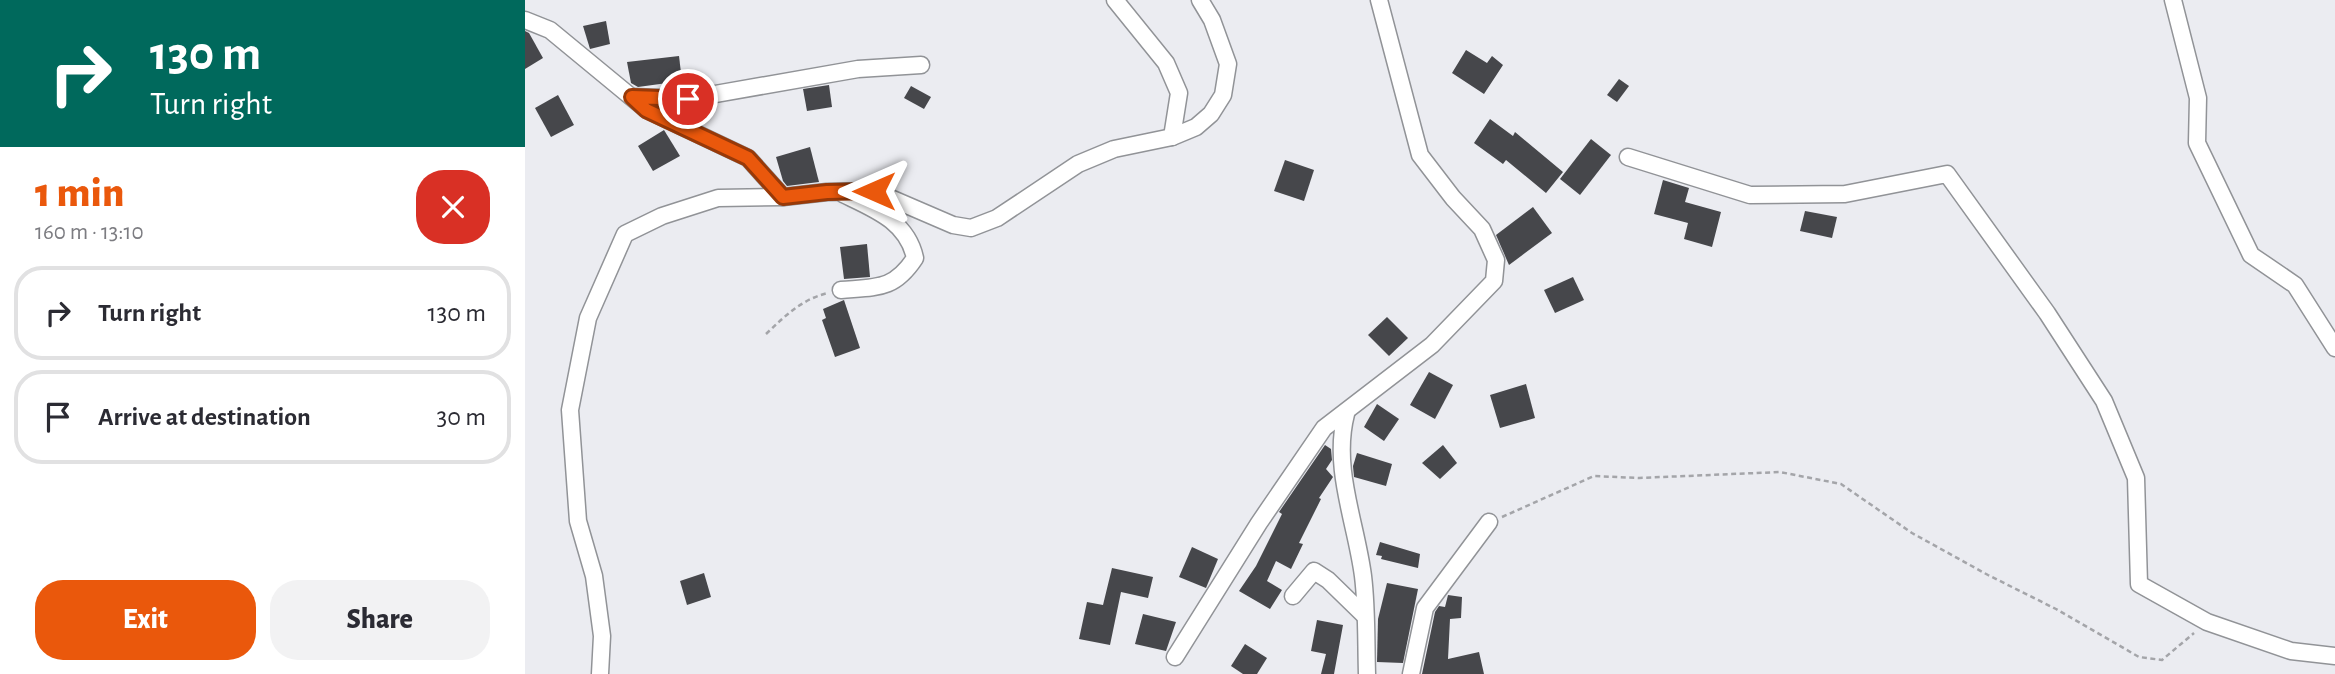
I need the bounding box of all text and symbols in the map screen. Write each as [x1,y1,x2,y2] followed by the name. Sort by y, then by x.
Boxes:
[35,28,126,119] icon: right
[150,30,261,79] text: 130 m
[658,69,718,129] pin
[669,80,707,118] icon: arrive
[150,88,272,120] text: Turn right
[837,154,911,228] position arrow
[416,170,490,244] button: close
[35,172,124,214] text: 1 min
[35,221,144,244] text: 160 m · 13:10
[39,294,77,332] icon: right
[98,300,201,326] text: Turn right
[428,300,486,326] text: 130 m
[39,398,77,436] icon: arrive
[98,404,311,430] text: Arrive at destination
[436,404,486,430] text: 30 m
[35,580,256,660] button: Exit
[270,580,490,660] button: Share

